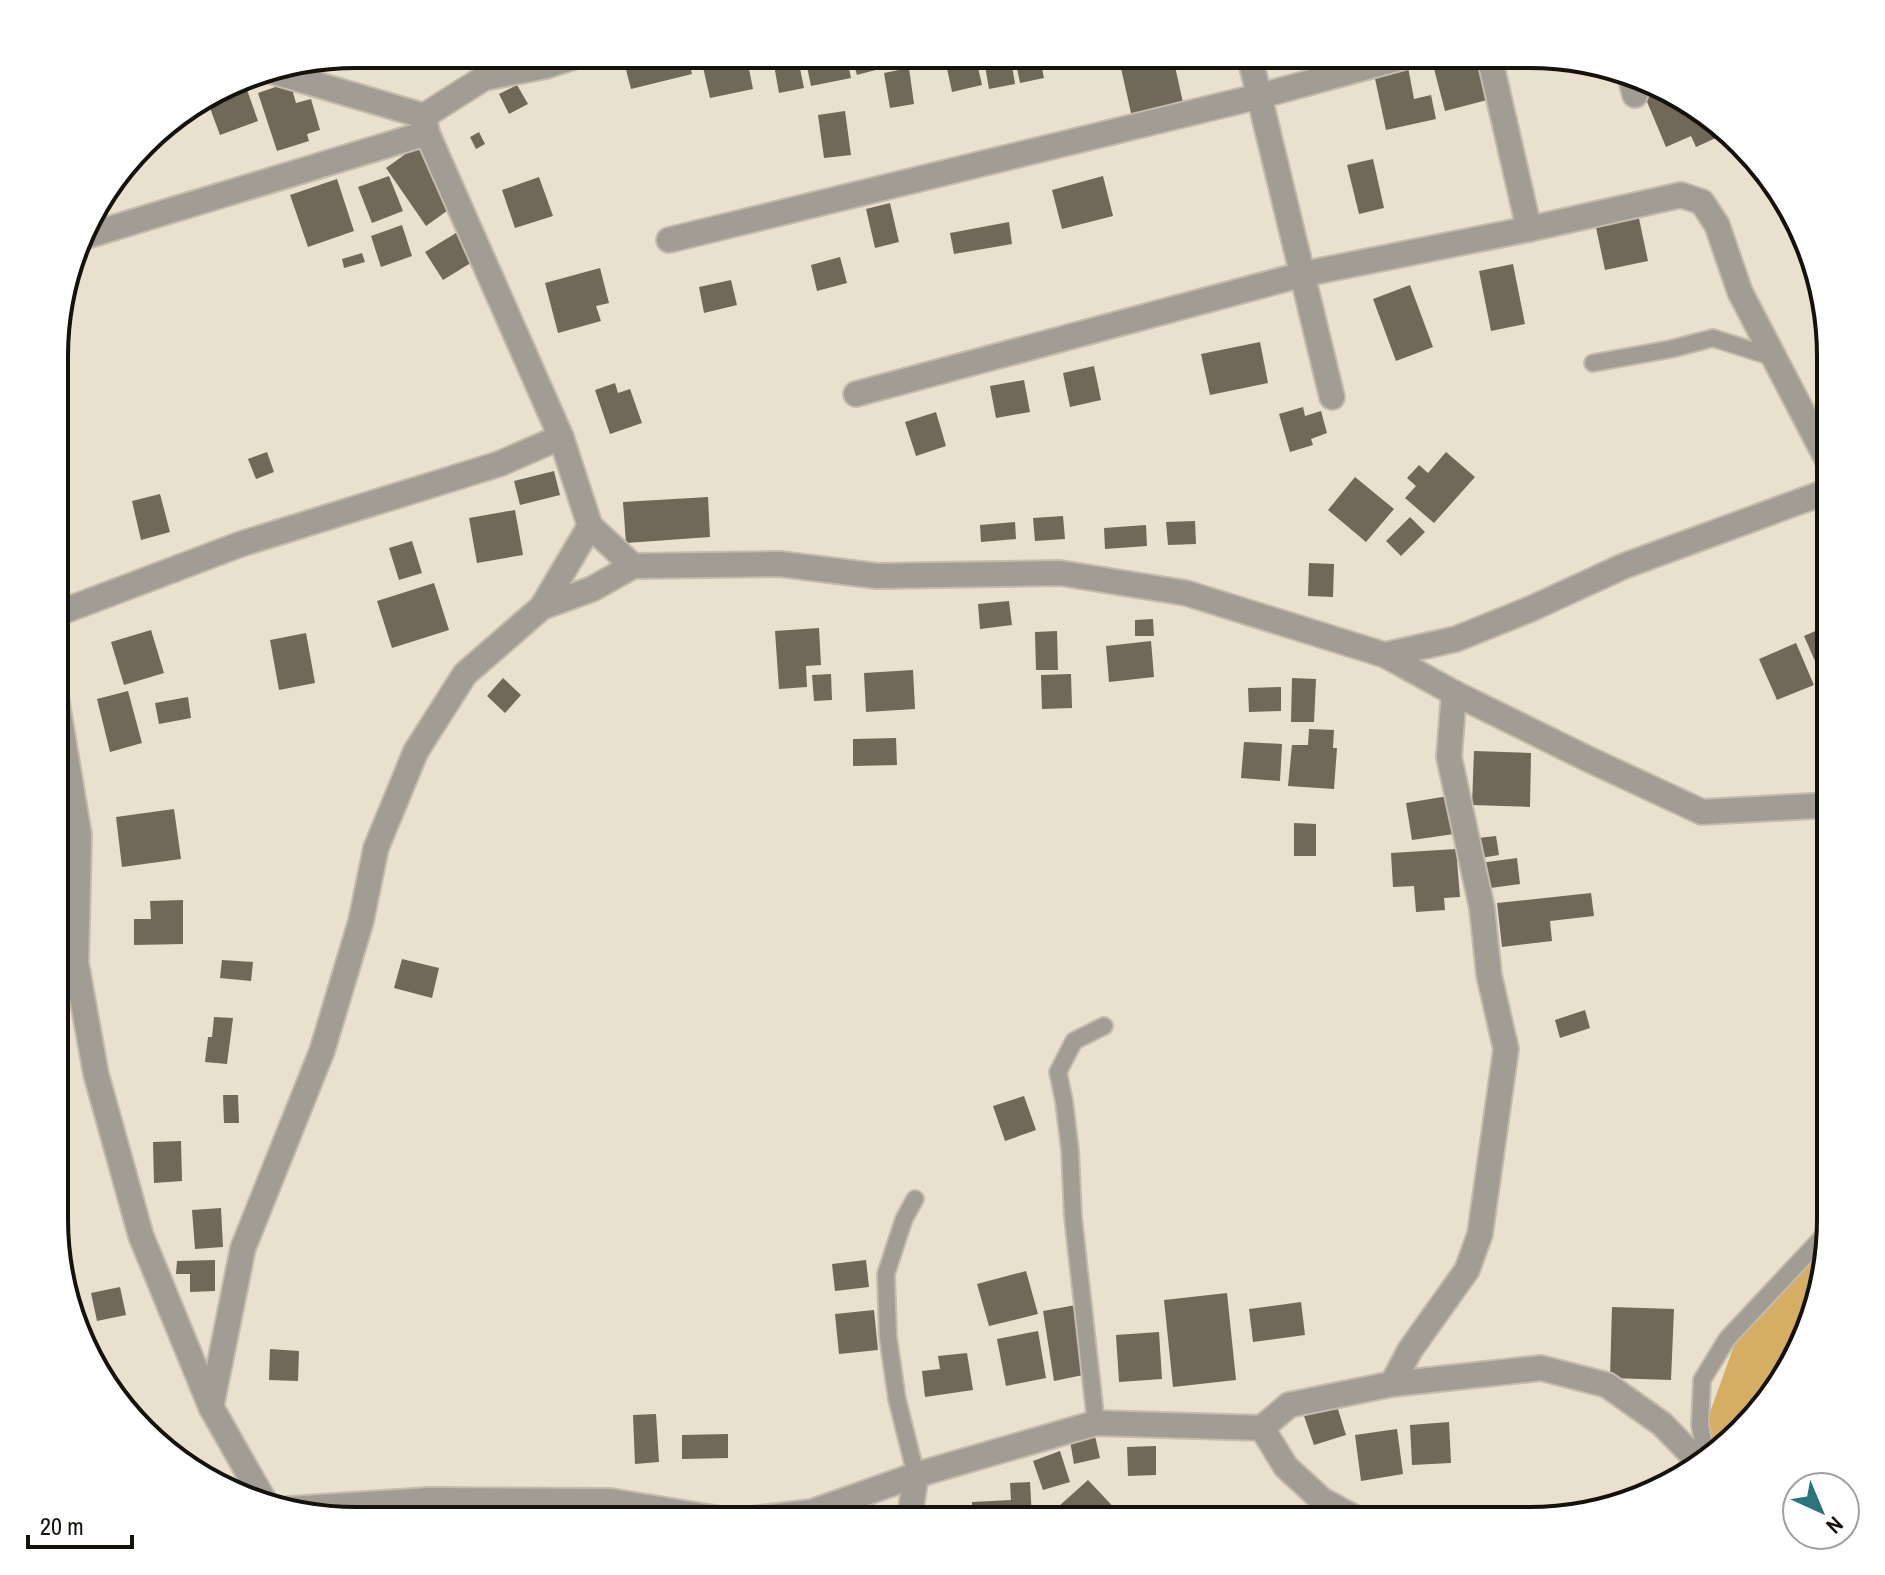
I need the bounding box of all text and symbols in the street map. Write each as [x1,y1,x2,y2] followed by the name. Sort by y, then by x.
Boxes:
[1781,1471,1861,1551] north arrow
[28,1499,132,1549] scale bar
[40,1510,84,1542] text: 20 m
[1820,1510,1850,1541] text: N

